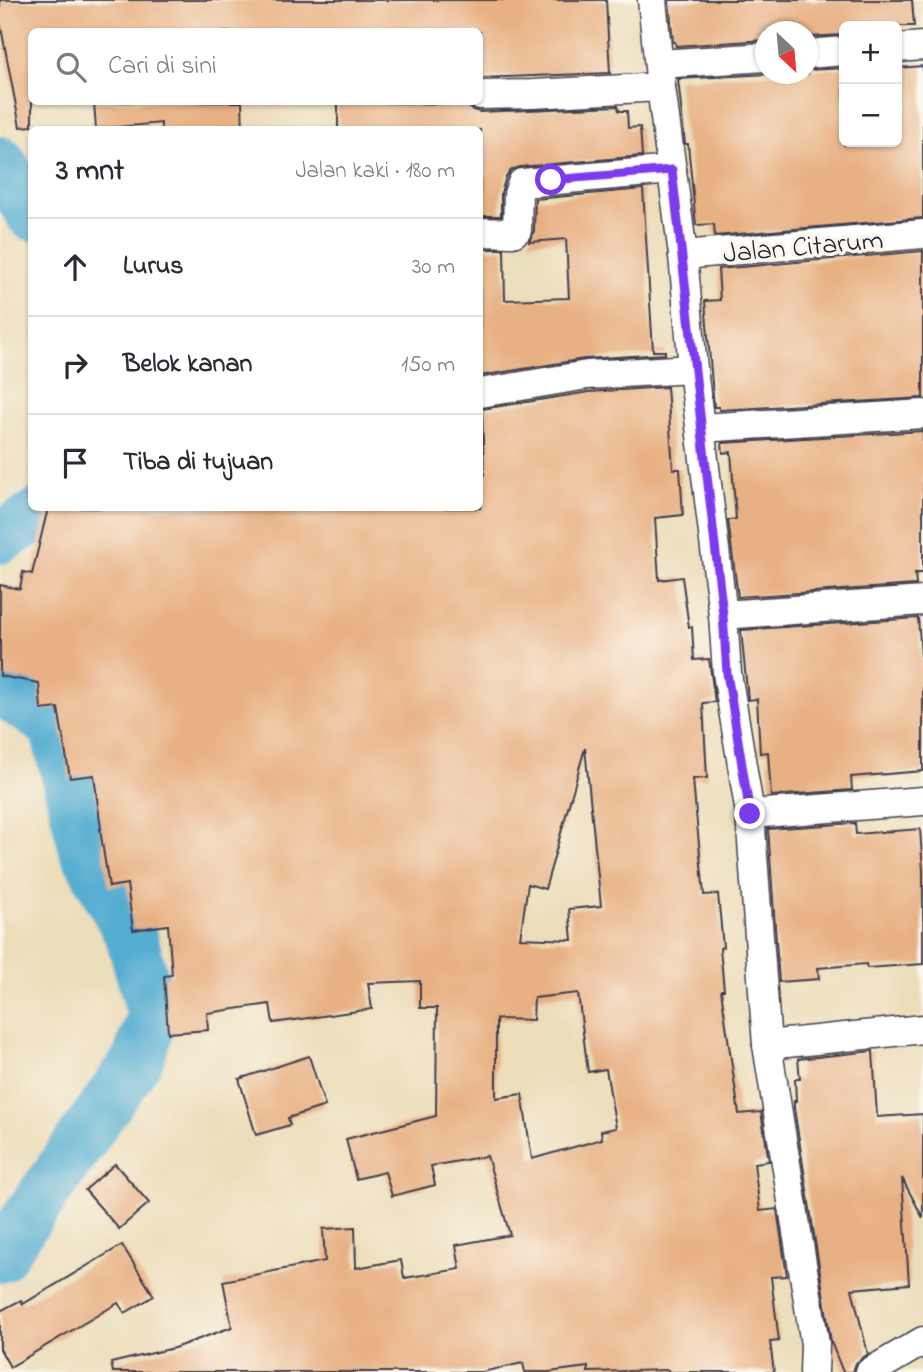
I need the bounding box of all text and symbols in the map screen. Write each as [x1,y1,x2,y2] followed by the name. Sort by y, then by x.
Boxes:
[755,21,818,84] north arrow
[839,21,902,147] map controls
[839,21,902,84] button: +
[28,28,483,105] search box
[52,48,90,86] icon: search
[108,48,217,86] text: Cari di sini
[839,84,902,147] button: −
[56,150,124,194] text: 3 mnt
[295,155,455,188] text: Jalan kaki · 180 m
[535,164,566,195] route start
[721,221,885,276] street label: Jalan Citarum
[56,248,94,286] icon: ahead
[123,248,184,286] text: Lurus
[412,251,455,284] text: 30 m
[56,346,94,384] icon: right
[123,346,252,384] text: Belok kanan
[401,349,455,382] text: 150 m
[56,444,94,482] icon: arrive
[123,444,273,482] text: Tiba di tujuan
[734,798,765,829] route end

